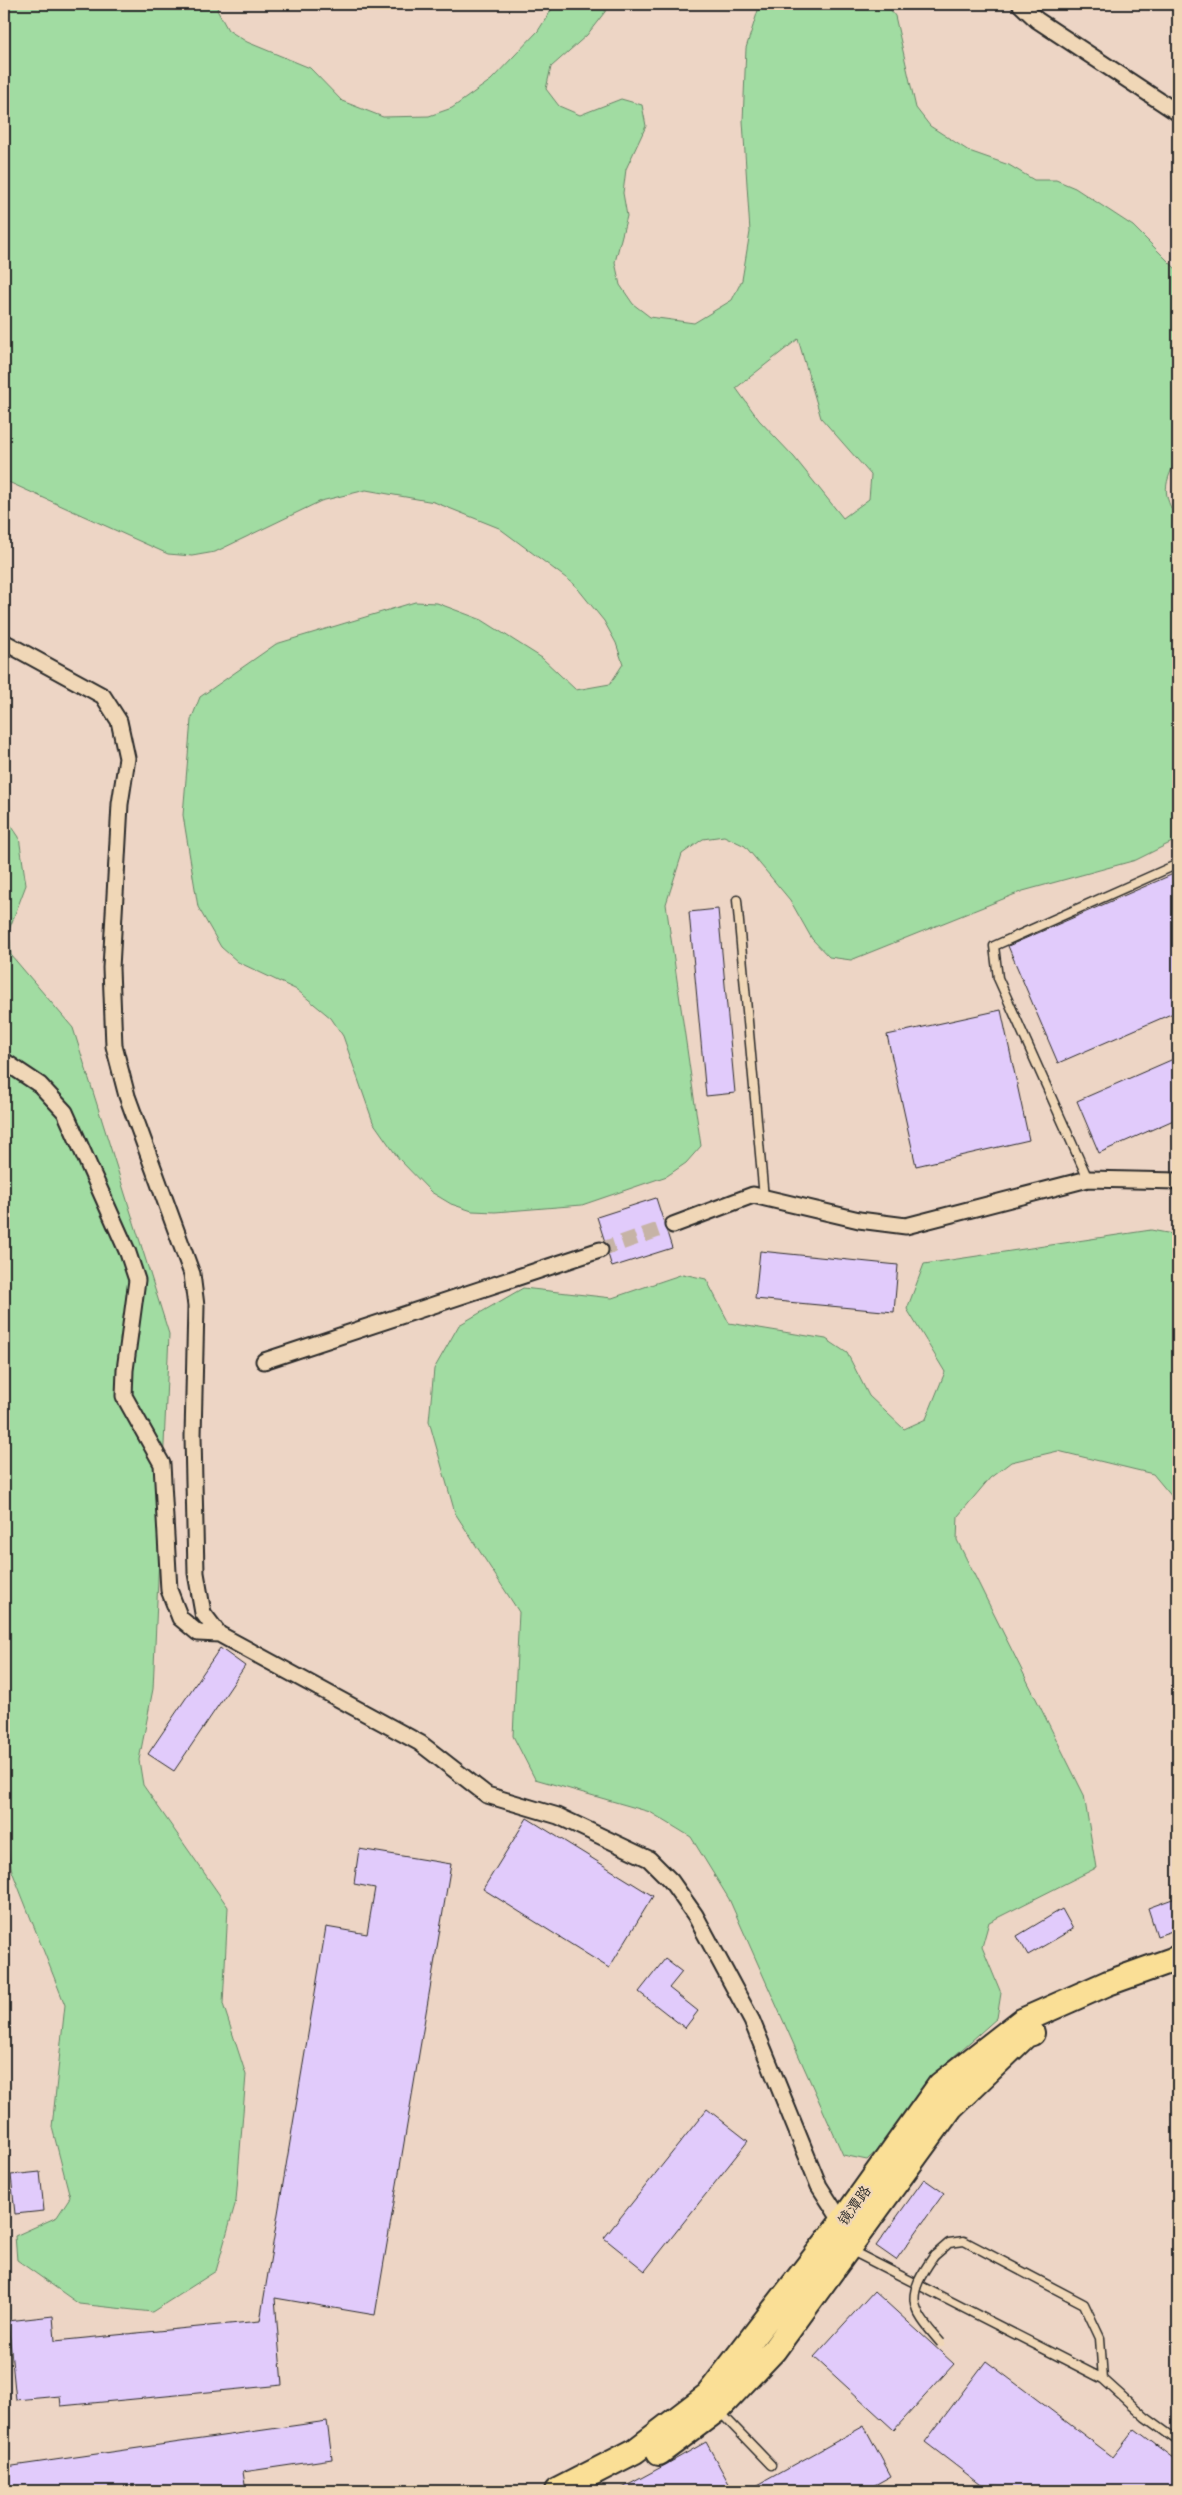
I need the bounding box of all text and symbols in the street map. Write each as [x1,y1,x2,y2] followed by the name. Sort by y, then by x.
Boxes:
[832,2181,876,2229] street label: 镜潭路

